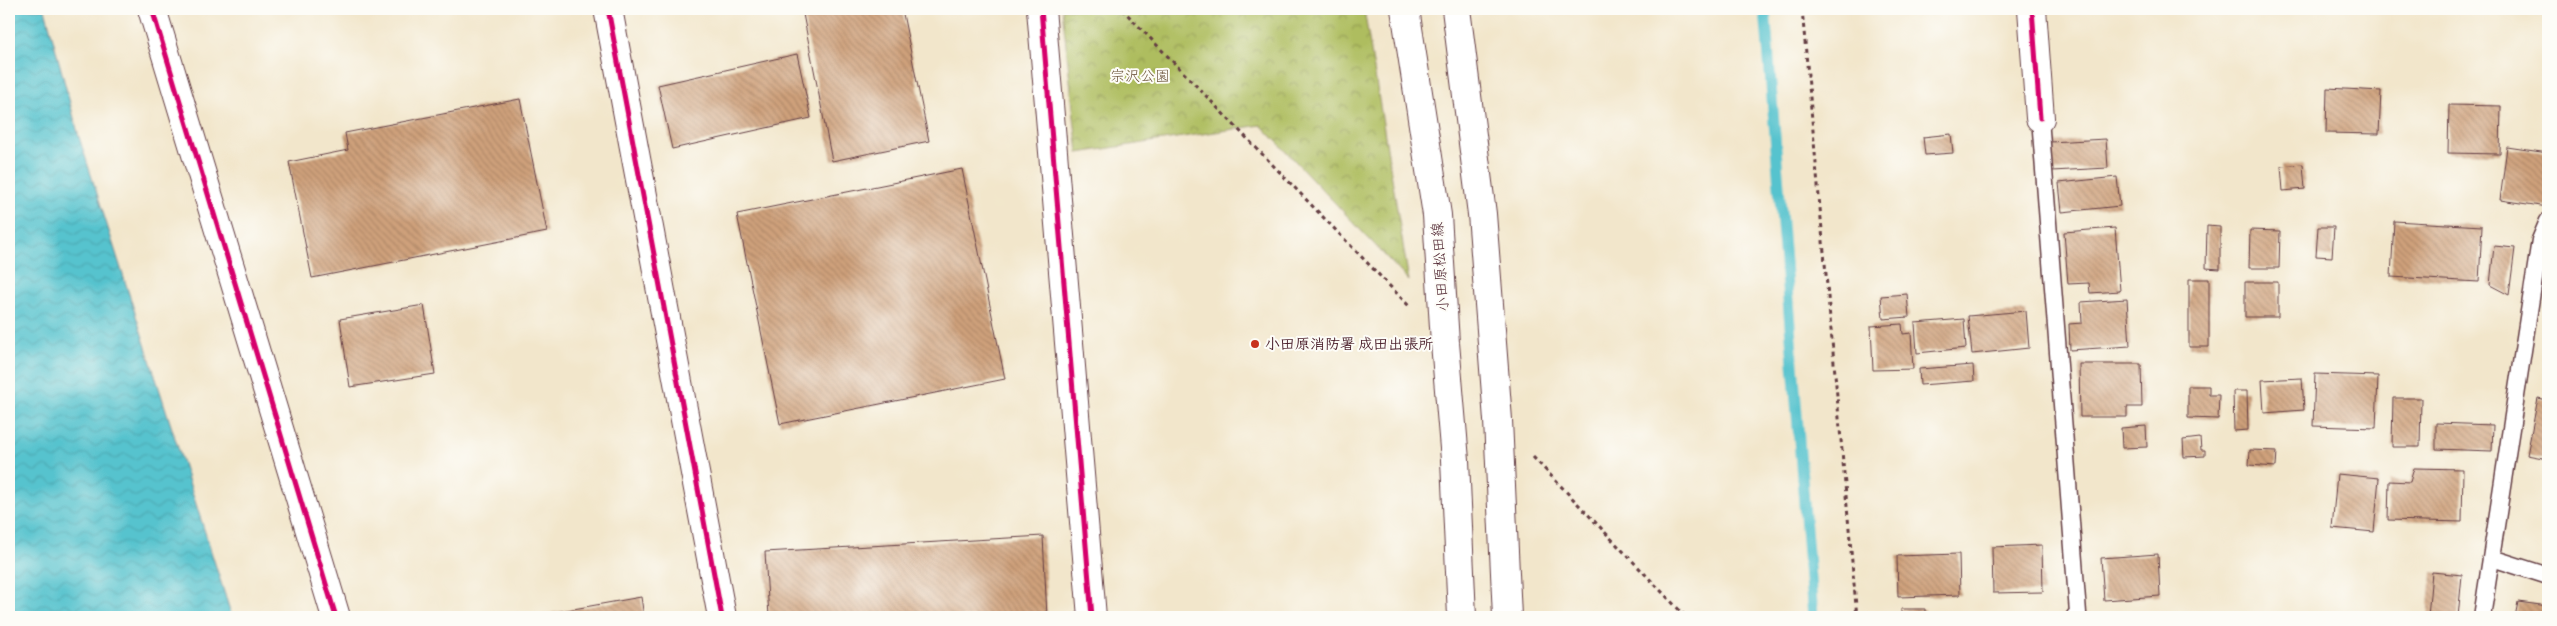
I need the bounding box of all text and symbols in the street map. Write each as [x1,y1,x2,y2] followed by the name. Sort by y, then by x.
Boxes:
[1110,67,1170,86] park label: 宗沢公園
[1428,221,1453,313] street label: 小田原松田線
[1265,335,1433,354] place label: 小田原消防署 成田出張所
[1249,338,1261,350] marker: 小田原消防署 成田出張所

